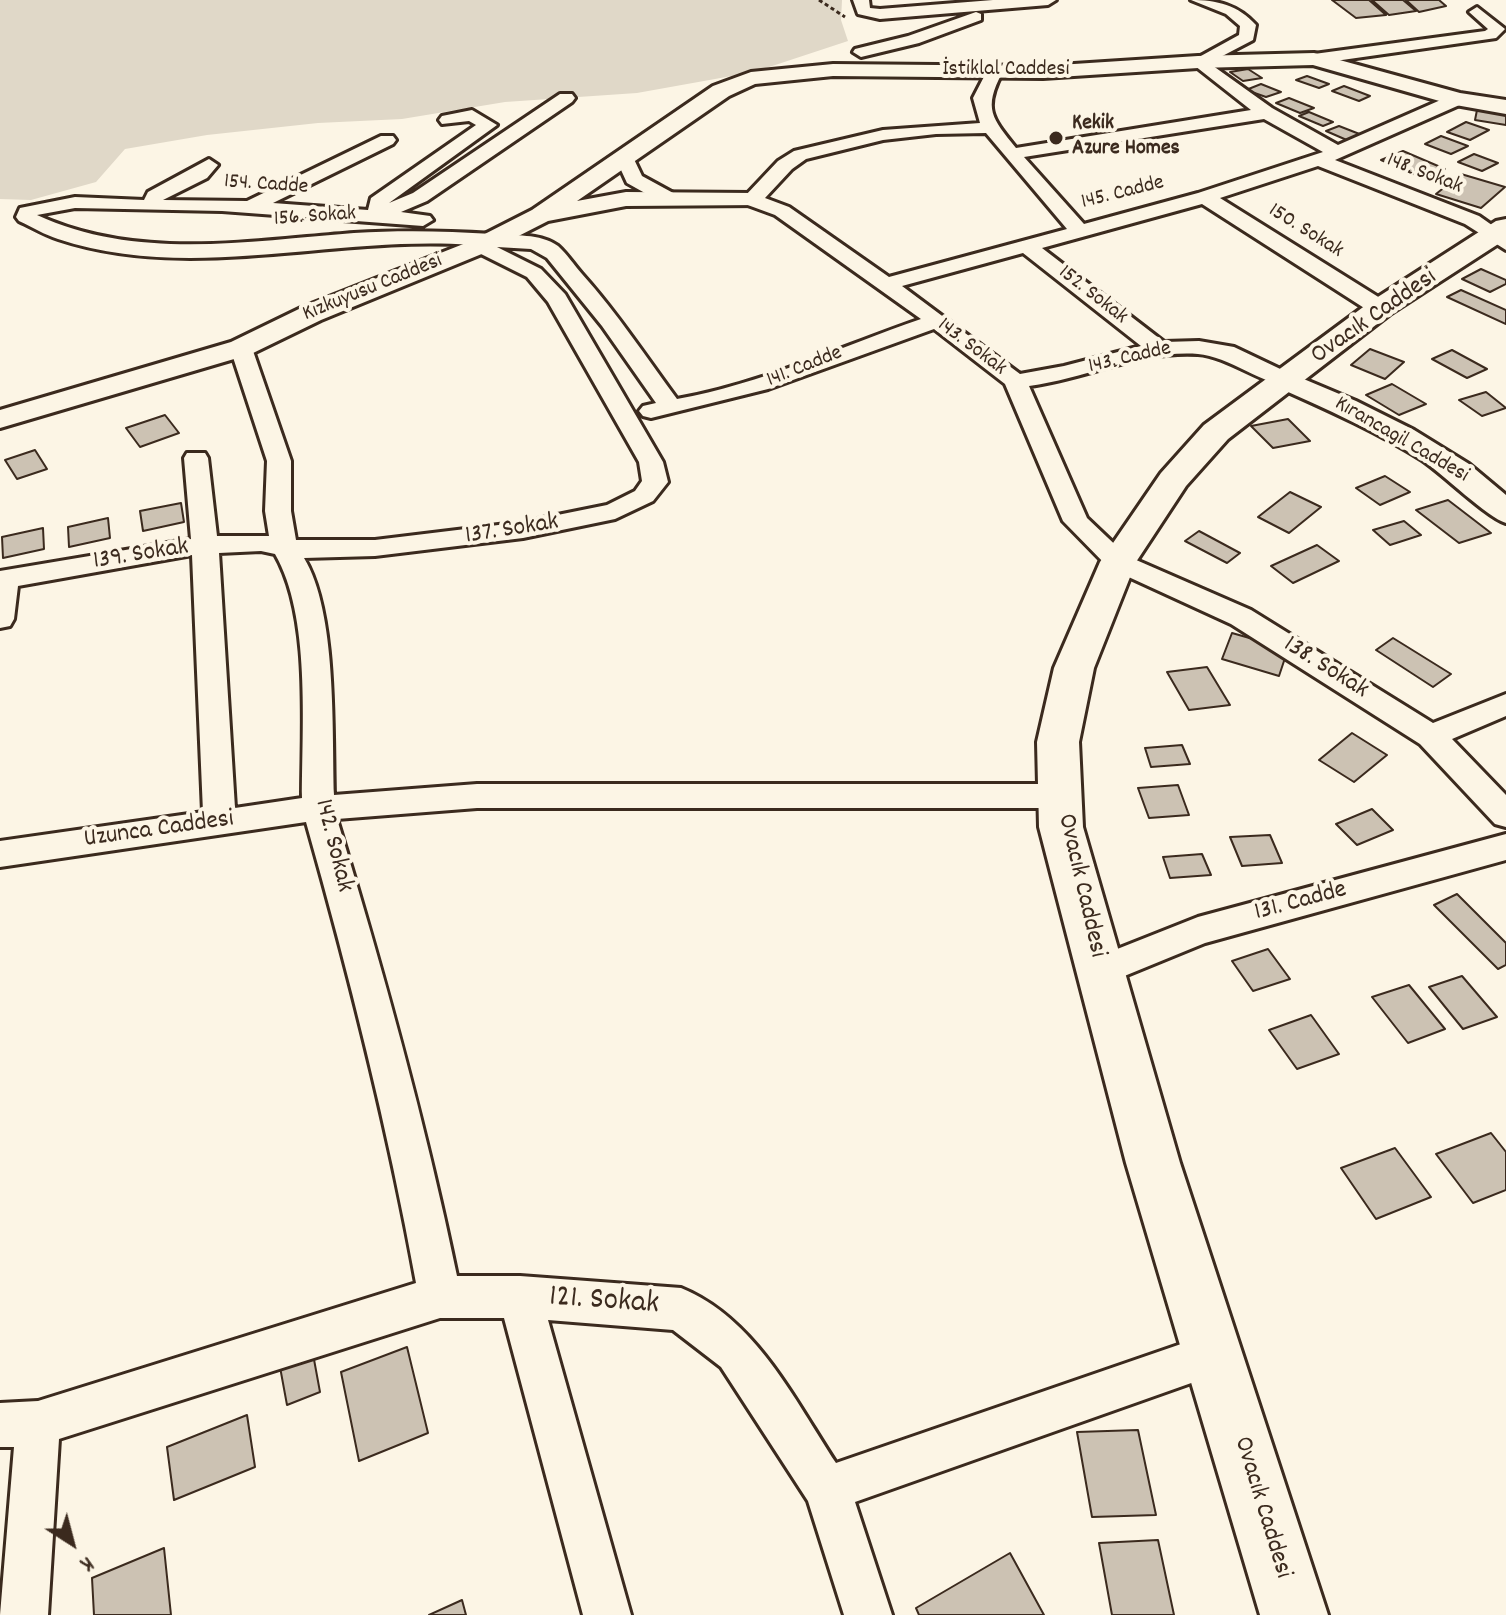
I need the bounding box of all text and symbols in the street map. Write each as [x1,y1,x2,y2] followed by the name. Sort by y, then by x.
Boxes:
[942,58,1070,84] street label: İstiklal Caddesi
[1072,112,1180,164] place label: Kekik Azure Homes
[1047,129,1065,147] marker: Kekik Azure Homes
[1382,148,1466,202] street label: 148. Sokak
[223,170,309,202] street label: 154. Cadde
[1079,171,1167,217] street label: 145. Cadde
[1263,199,1347,265] street label: 150. Sokak
[273,202,357,234] street label: 156. Sokak
[299,249,447,329] street label: Kızkuyusu Caddesi
[1052,261,1132,331] street label: 152. Sokak
[1306,263,1444,373] street label: Ovacık Caddesi
[931,313,1011,383] street label: 143. Sokak
[1086,337,1174,381] street label: 143. Cadde
[763,341,847,395] street label: 141. Cadde
[1329,392,1473,490] street label: Kırancagil Caddesi
[463,508,561,554] street label: 137. Sokak
[91,533,191,579] street label: 139. Sokak
[1277,631,1373,707] street label: 138. Sokak
[305,796,359,896] street label: 142. Sokak
[82,805,236,857] street label: Uzunca Caddesi
[1048,811,1112,961] street label: Ovacık Caddesi
[1252,876,1350,930] street label: 131. Cadde
[548,1280,660,1326] street label: 121. Sokak
[1225,1433,1297,1583] street label: Ovacık Caddesi
[32,1503,112,1583] north arrow
[73,1547,100,1578] text: K

